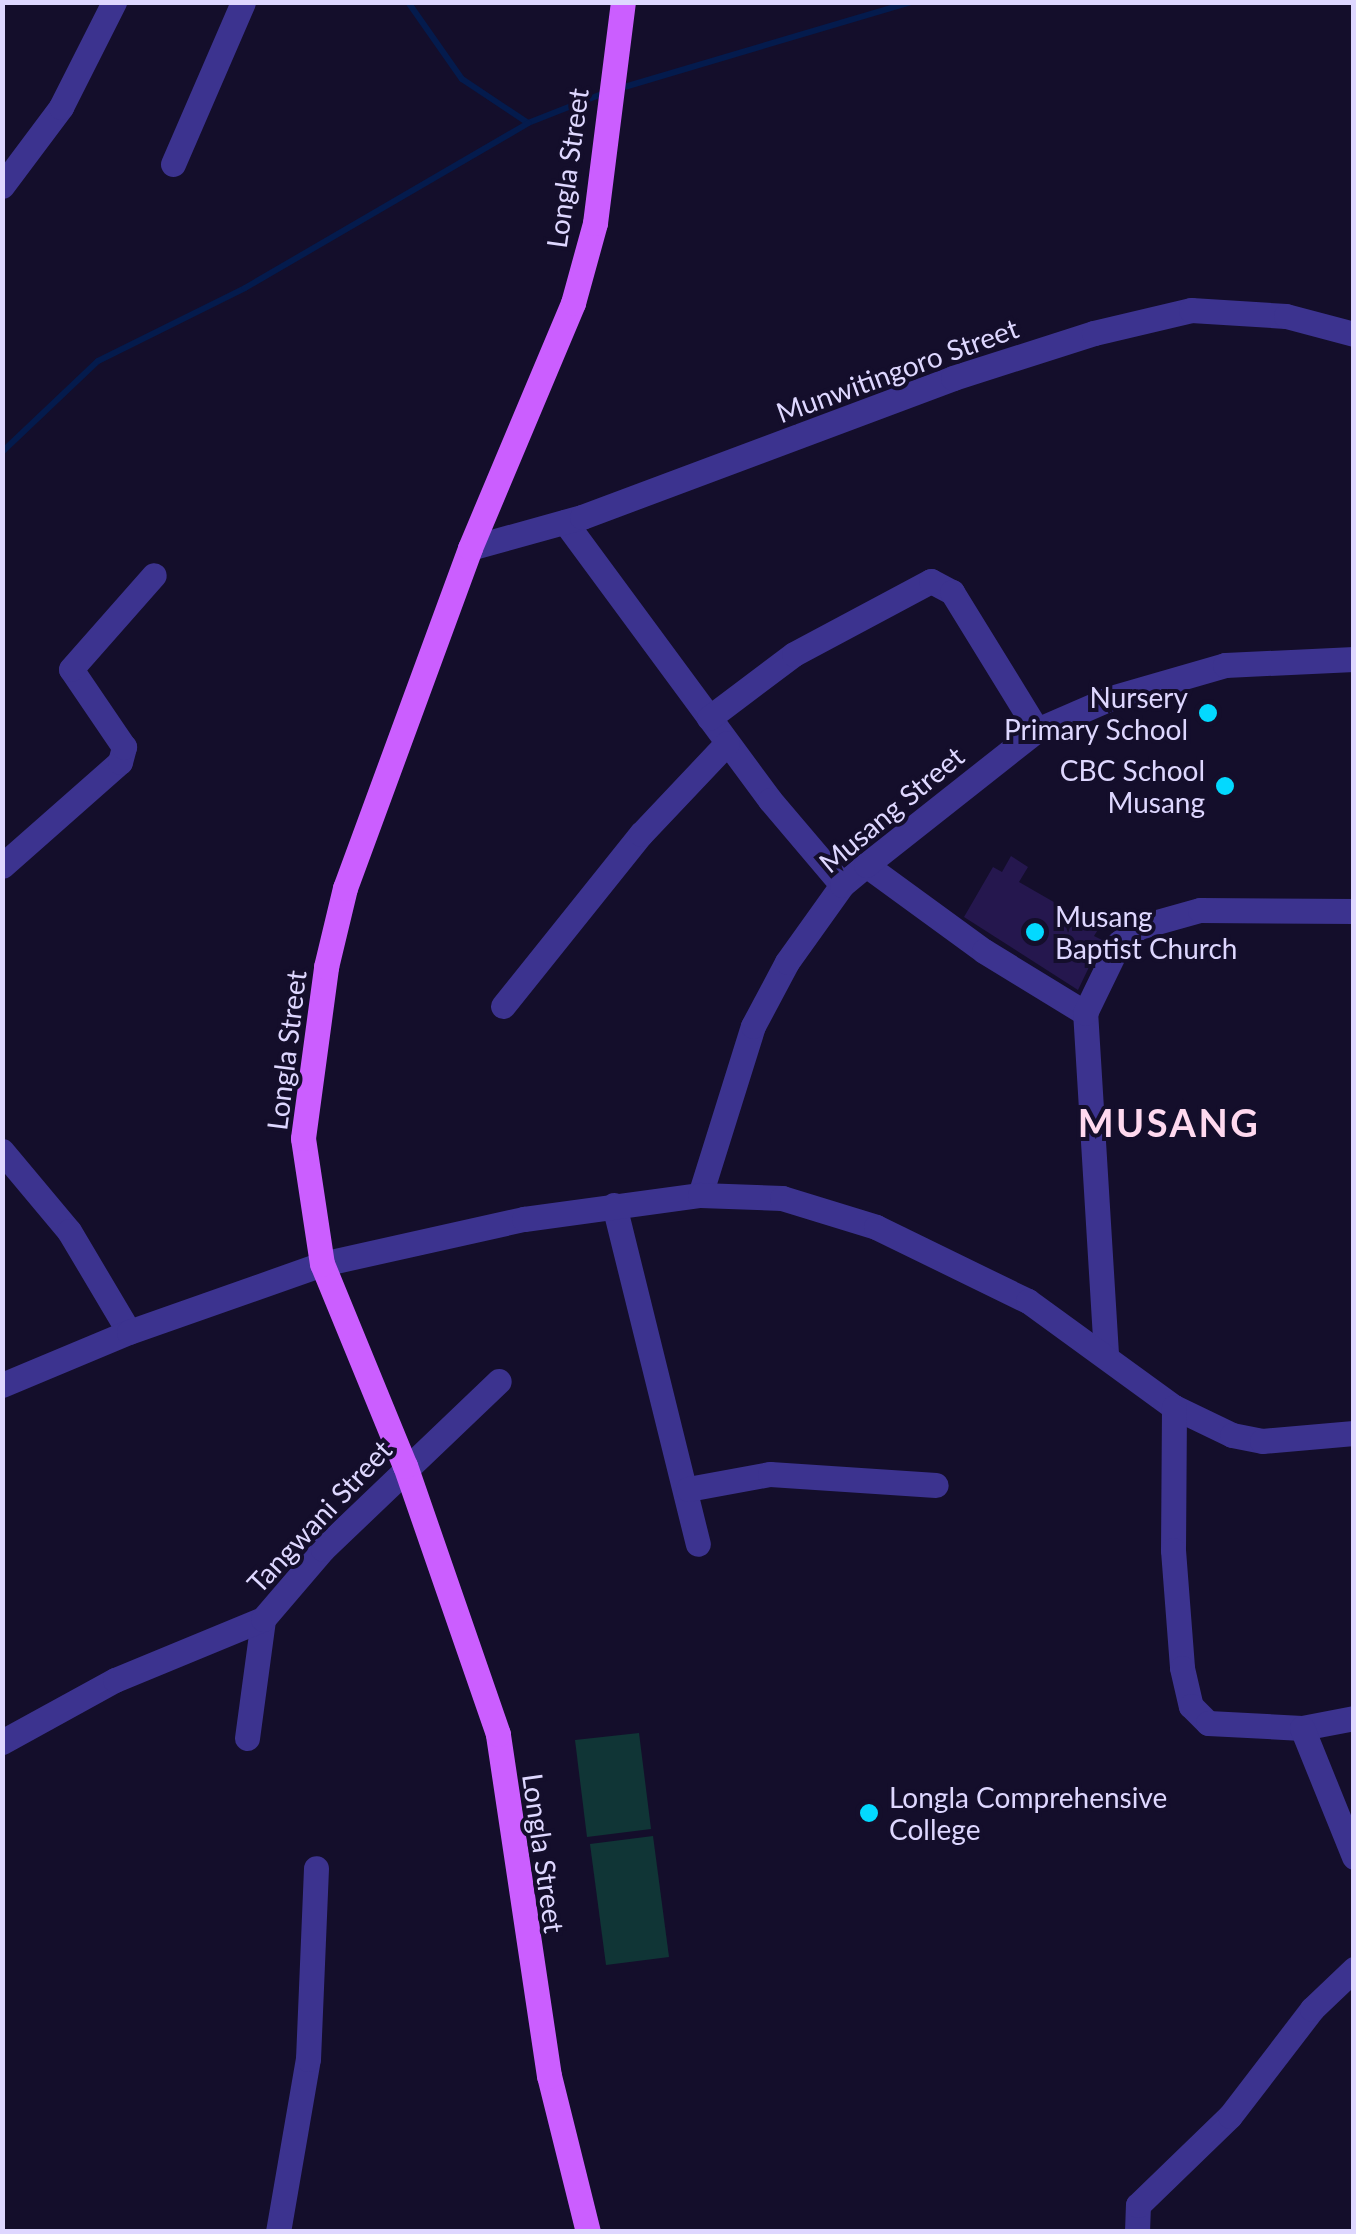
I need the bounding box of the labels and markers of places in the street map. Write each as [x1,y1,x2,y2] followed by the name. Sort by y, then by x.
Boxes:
[1003,680,1188,746] place label: Nursery Primary School
[1197,702,1219,724] marker: Nursery Primary School
[1060,753,1205,819] place label: CBC School Musang
[1214,775,1236,797] marker: CBC School Musang
[1055,899,1237,965] place label: Musang Baptist Church
[1024,921,1046,943] marker: Musang Baptist Church
[889,1780,1167,1846] place label: Longla Comprehensive College
[858,1802,880,1824] marker: Longla Comprehensive College

